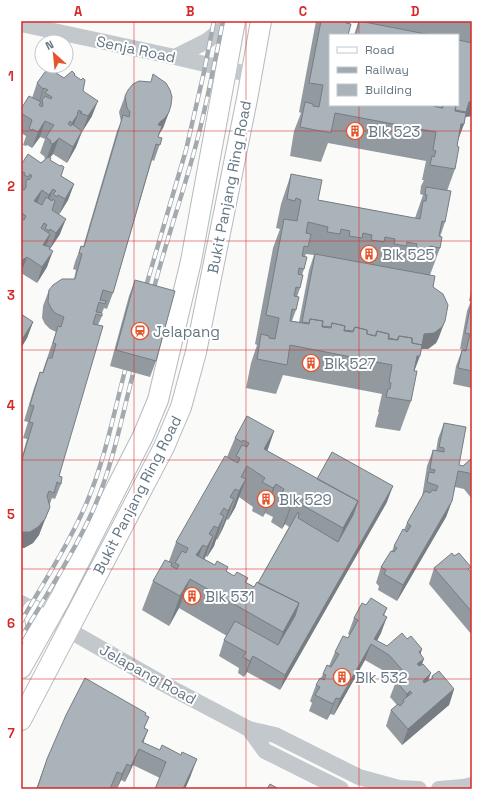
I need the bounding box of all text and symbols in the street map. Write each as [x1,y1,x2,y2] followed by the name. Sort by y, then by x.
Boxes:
[74,3,83,20] text: A
[186,3,195,20] text: B
[299,3,307,20] text: C
[411,3,420,20] text: D
[95,31,177,67] street label: Senja Road
[34,34,74,74] north arrow
[329,34,459,106] legend
[43,37,56,53] text: N
[365,42,394,58] text: Road
[365,62,409,78] text: Railway
[8,68,14,85] text: 1
[365,82,412,98] text: Building
[203,99,255,275] street label: Bukit Panjang Ring Road
[345,121,365,141] building icon: Blk 523
[368,122,420,141] place label: Blk 523
[7,178,15,195] text: 2
[359,244,379,264] building icon: Blk 525
[382,245,434,264] place label: Blk 525
[7,287,15,304] text: 3
[130,321,150,341] station icon: Jelapang
[153,322,220,341] place label: Jelapang
[301,353,321,373] building icon: Blk 527
[324,354,376,373] place label: Blk 527
[7,397,15,414] text: 4
[89,412,185,578] street label: Bukit Panjang Ring Road
[256,489,276,509] building icon: Blk 529
[279,490,332,509] place label: Blk 529
[7,506,15,523] text: 5
[182,586,202,606] building icon: Blk 531
[205,587,255,606] place label: Blk 531
[7,615,15,632] text: 6
[96,640,200,708] street label: Jelapang Road
[332,667,352,687] building icon: Blk 532
[355,668,408,687] place label: Blk 532
[7,725,15,742] text: 7

